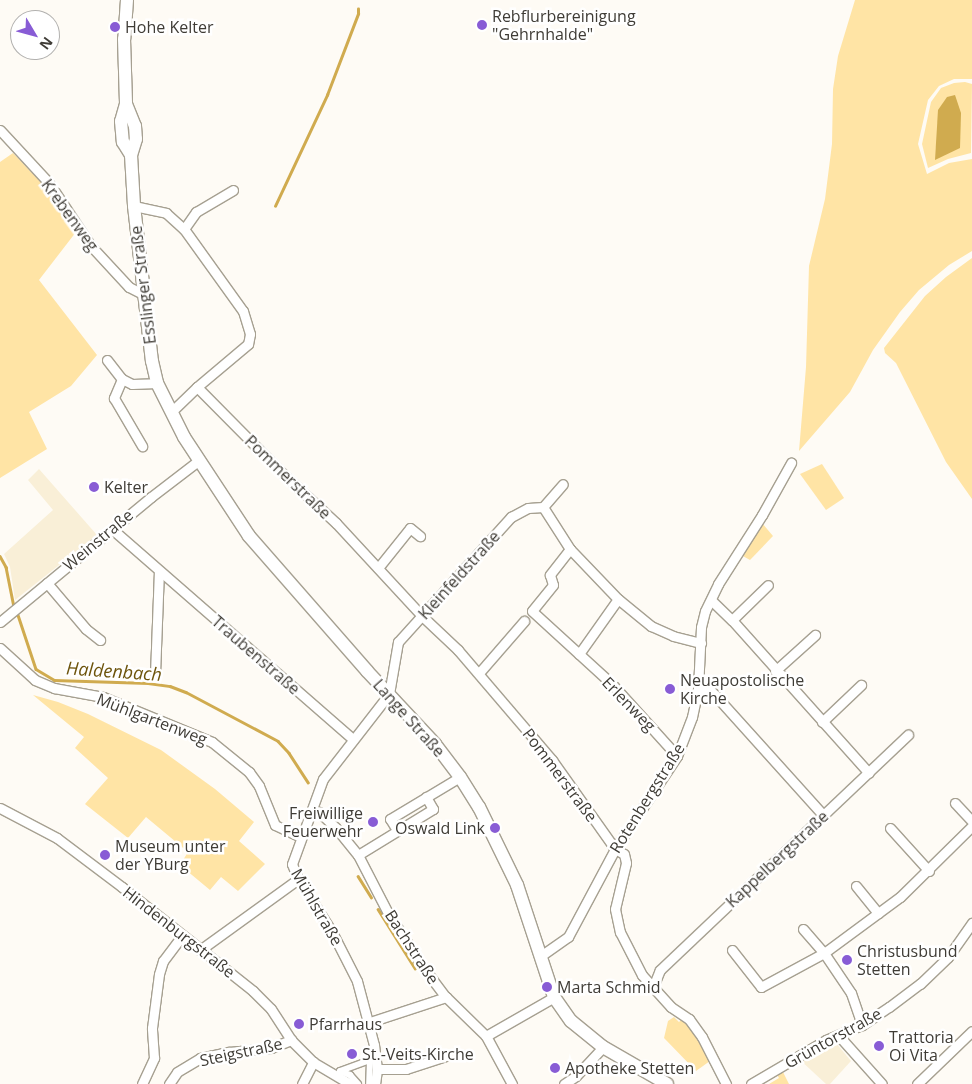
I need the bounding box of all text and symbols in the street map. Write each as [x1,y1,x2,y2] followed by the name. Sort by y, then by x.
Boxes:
[492,6,636,44] place label: Rebflurbereinigung "Gehrnhalde"
[10,10,60,60] north arrow
[125,17,213,37] place label: Hohe Kelter
[476,19,488,31] marker: Rebflurbereinigung "Gehrnhalde"
[109,21,121,33] marker: Hohe Kelter
[36,33,58,54] text: N
[38,175,102,255] street label: Krebenweg
[126,225,160,345] street label: Esslinger Straße
[241,431,335,523] street label: Pommerstraße
[104,477,148,497] place label: Kelter
[88,481,100,493] marker: Kelter
[59,505,137,575] street label: Weinstraße
[414,527,504,623] street label: Kleinfeldstraße
[208,612,304,698] street label: Traubenstraße
[65,657,163,685] water label: Haldenbach
[680,670,804,708] place label: Neuapostolische Kirche
[598,673,660,735] street label: Erlenweg
[369,675,449,761] street label: Lange Straße
[664,683,676,695] marker: Neuapostolische Kirche
[94,689,210,749] street label: Mühlgartenweg
[519,724,601,826] street label: Pommerstraße
[606,740,688,856] street label: Rotenbergstraße
[283,803,363,841] place label: Freiwillige Feuerwehr
[722,807,832,911] street label: Kappelbergstraße
[367,816,379,828] marker: Freiwillige Feuerwehr
[395,818,485,838] place label: Oswald Link
[489,822,501,834] marker: Oswald Link
[115,836,225,874] place label: Museum unter der YBurg
[99,849,111,861] marker: Museum unter der YBurg
[287,865,347,949] street label: Mühlstraße
[119,882,239,982] street label: Hindenburgstraße
[381,906,443,988] street label: Bachstraße
[857,941,957,979] place label: Christusbund Stetten
[841,954,853,966] marker: Christusbund Stetten
[557,977,660,997] place label: Marta Schmid
[541,981,553,993] marker: Marta Schmid
[781,1004,885,1072] street label: Grüntorstraße
[309,1014,382,1034] place label: Pfarrhaus
[293,1018,305,1030] marker: Pfarrhaus
[889,1027,954,1065] place label: Trattoria Oi Vita
[198,1034,284,1070] street label: Steigstraße
[873,1040,885,1052] marker: Trattoria Oi Vita
[362,1044,474,1064] place label: St.-Veits-Kirche
[346,1048,358,1060] marker: St.-Veits-Kirche
[565,1058,694,1078] place label: Apotheke Stetten
[549,1062,561,1074] marker: Apotheke Stetten

